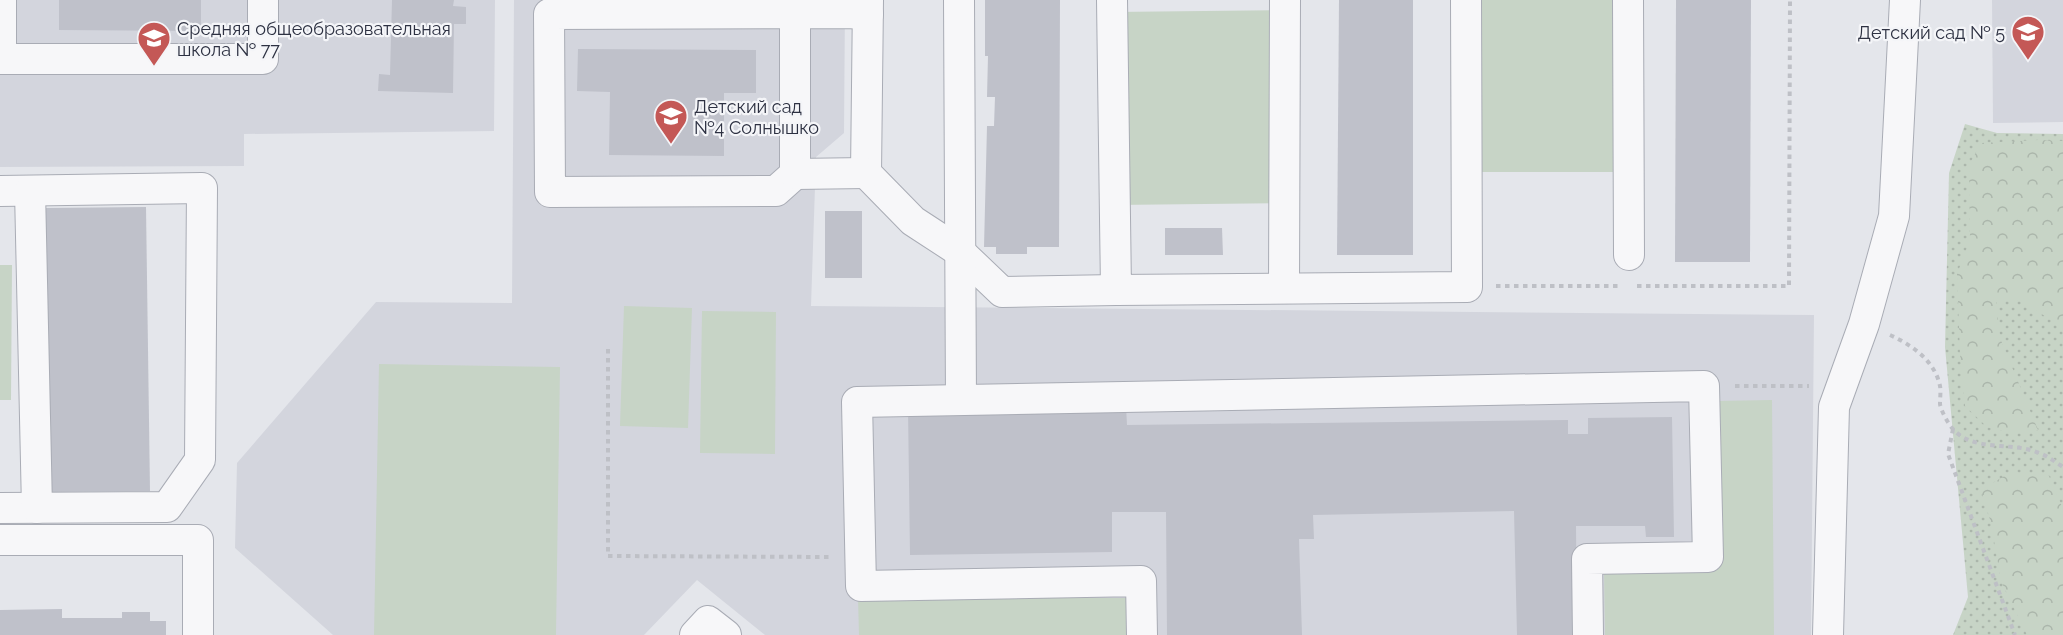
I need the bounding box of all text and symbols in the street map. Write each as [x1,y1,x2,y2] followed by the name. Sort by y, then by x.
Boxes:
[2010,14,2046,61] school or university icon: Детский сад № 5
[177,18,451,60] place label: Средняя общеобразовательная школа № 77
[136,20,172,67] school or university icon: Средняя общеобразовательная школа № 77
[1858,22,2005,43] place label: Детский сад № 5
[694,96,819,138] place label: Детский сад №4 Солнышко
[653,98,689,145] school or university icon: Детский сад №4 Солнышко

